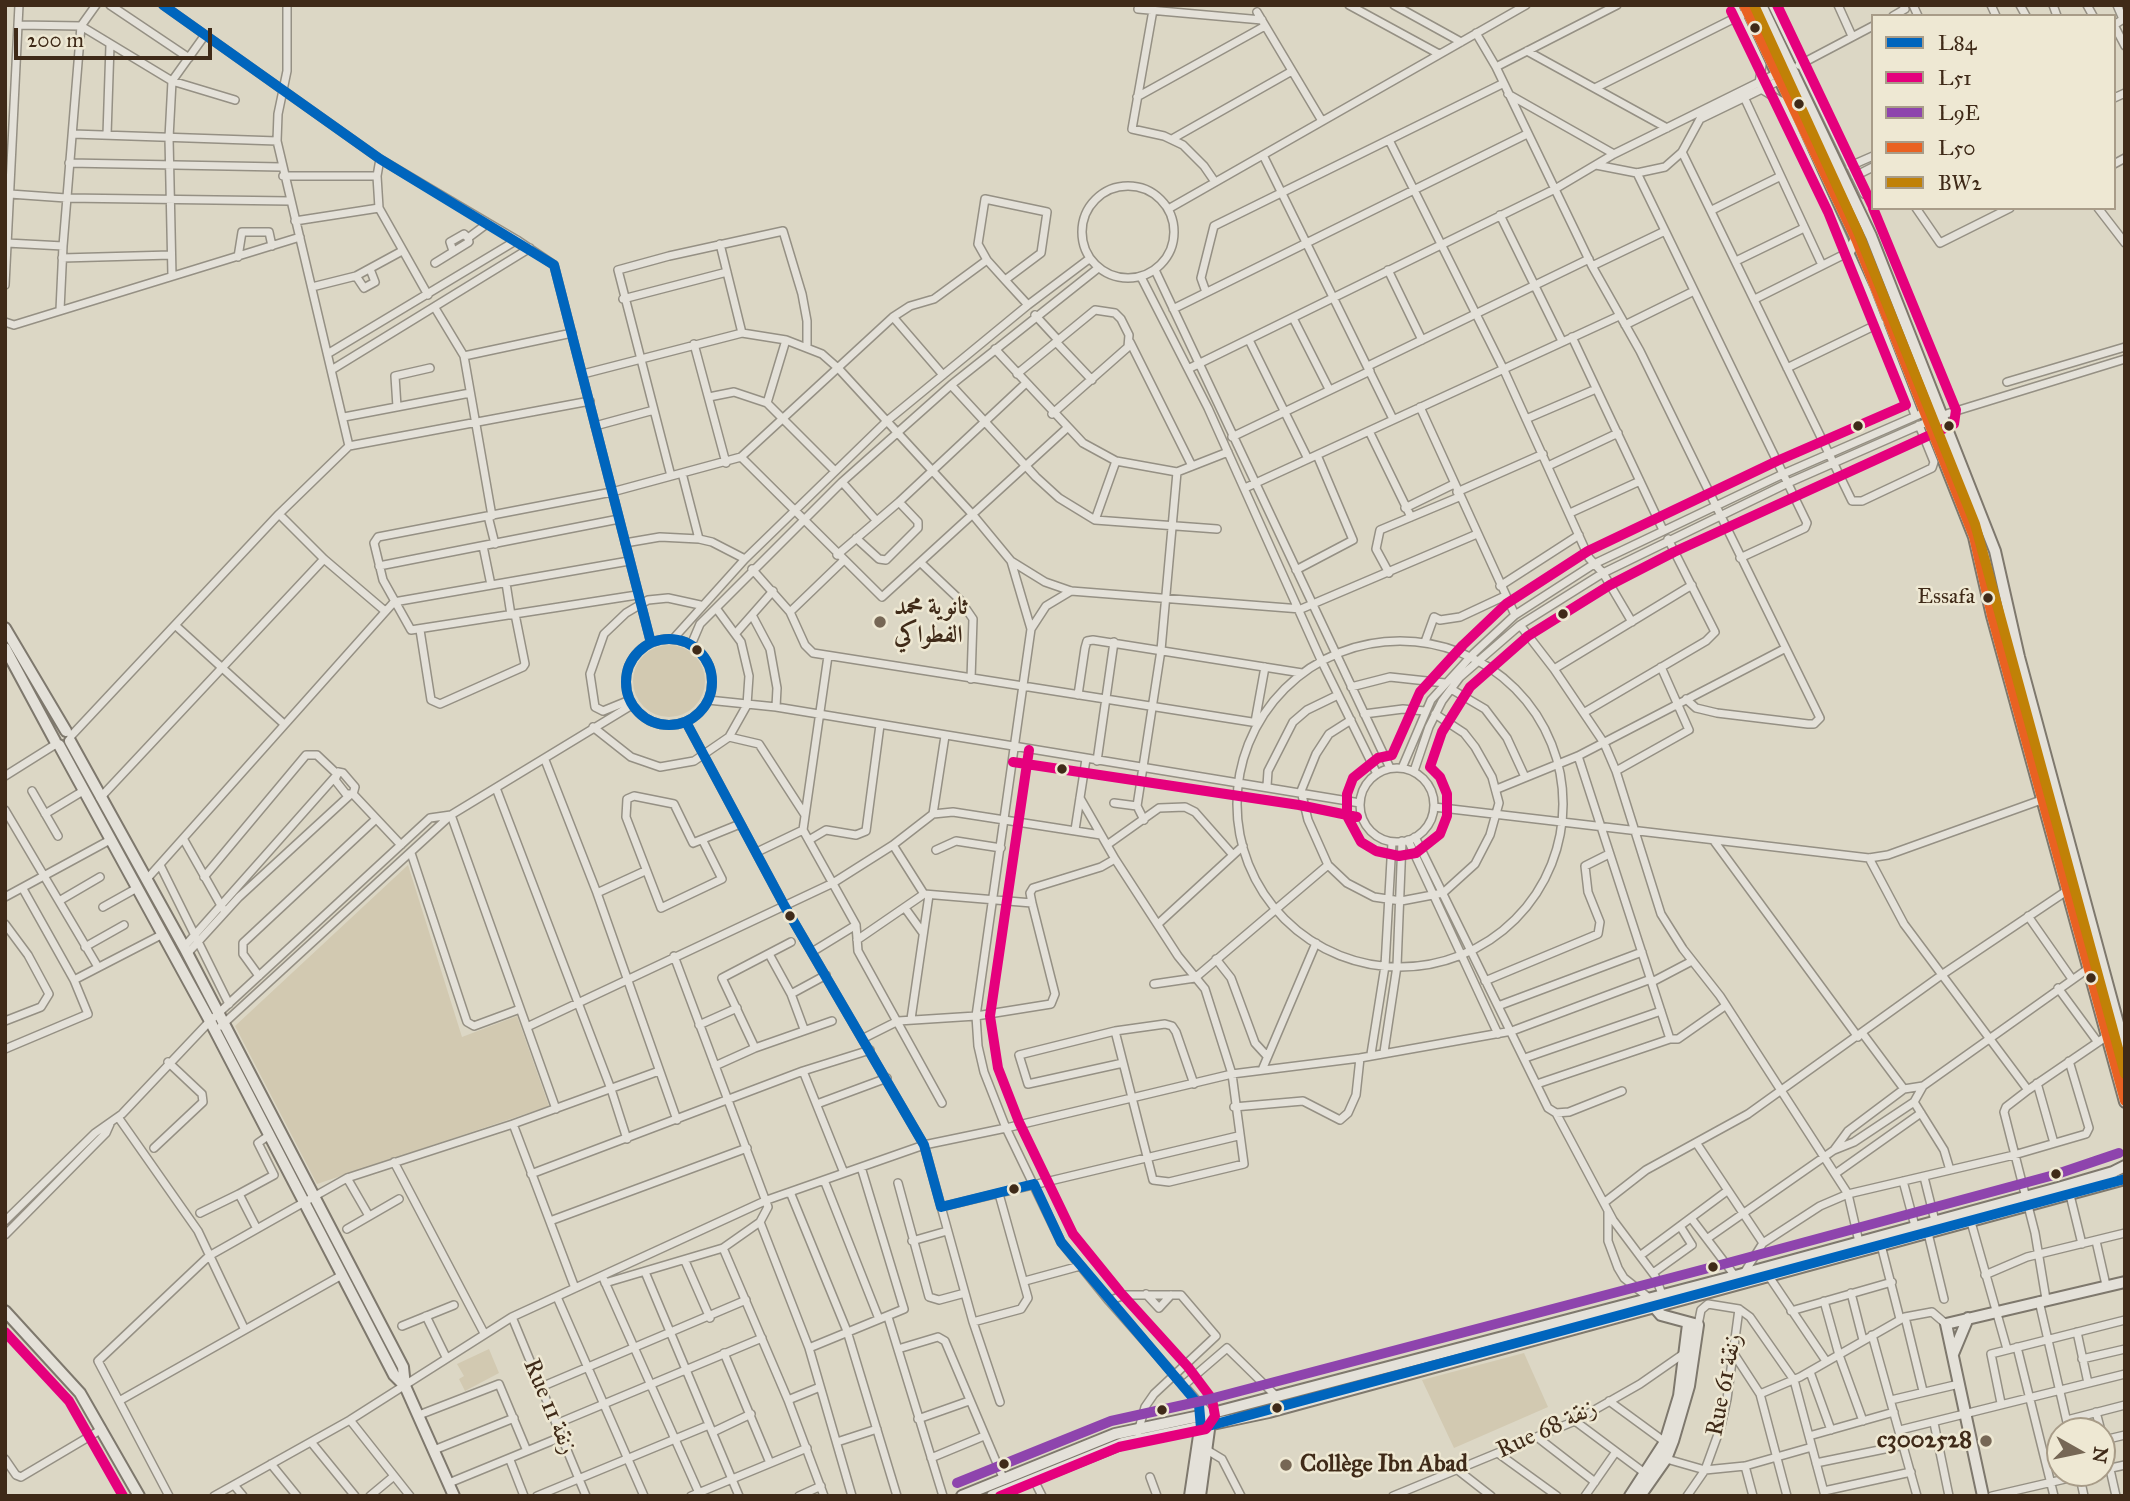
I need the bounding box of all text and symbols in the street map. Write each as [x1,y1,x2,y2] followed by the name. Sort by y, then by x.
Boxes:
[18,14,215,58] scale bar
[1871,14,2116,210] legend
[1748,21,1762,35] unlabelled marker
[27,27,84,53] text: 200 m
[1938,30,1976,56] text: L84
[1938,65,1972,91] text: L51
[1792,97,1806,111] unlabelled marker
[1938,100,1980,126] text: L9E
[1938,135,1976,161] text: L50
[1938,170,1982,196] text: BW2
[1851,419,1865,433] unlabelled marker
[1942,419,1956,433] unlabelled marker
[1917,585,1975,611] place label: Essafa
[1981,591,1995,605] marker: Essafa
[894,594,967,650] place label: ثانوية محمد الفطواكي
[1556,607,1570,621] unlabelled marker
[872,614,888,630] marker: ثانوية محمد الفطواكي
[690,643,704,657] unlabelled marker
[1055,762,1069,776] unlabelled marker
[783,909,797,923] unlabelled marker
[2084,971,2098,985] unlabelled marker
[2049,1167,2063,1181] unlabelled marker
[1007,1182,1021,1196] unlabelled marker
[1706,1260,1720,1274] unlabelled marker
[1701,1331,1749,1439] street label: Rue 61 زنقة
[516,1355,582,1459] street label: Rue 11 زنقة
[1492,1394,1602,1466] street label: Rue 68 زنقة
[1270,1401,1284,1415] unlabelled marker
[1155,1403,1169,1417] unlabelled marker
[2046,1417,2116,1487] north arrow
[1877,1427,1972,1455] place label: c3002528
[1978,1433,1994,1449] marker: c3002528
[2088,1445,2113,1465] text: N
[1300,1451,1468,1479] place label: Collège Ibn Abad
[997,1457,1011,1471] unlabelled marker
[1278,1457,1294,1473] marker: Collège Ibn Abad

